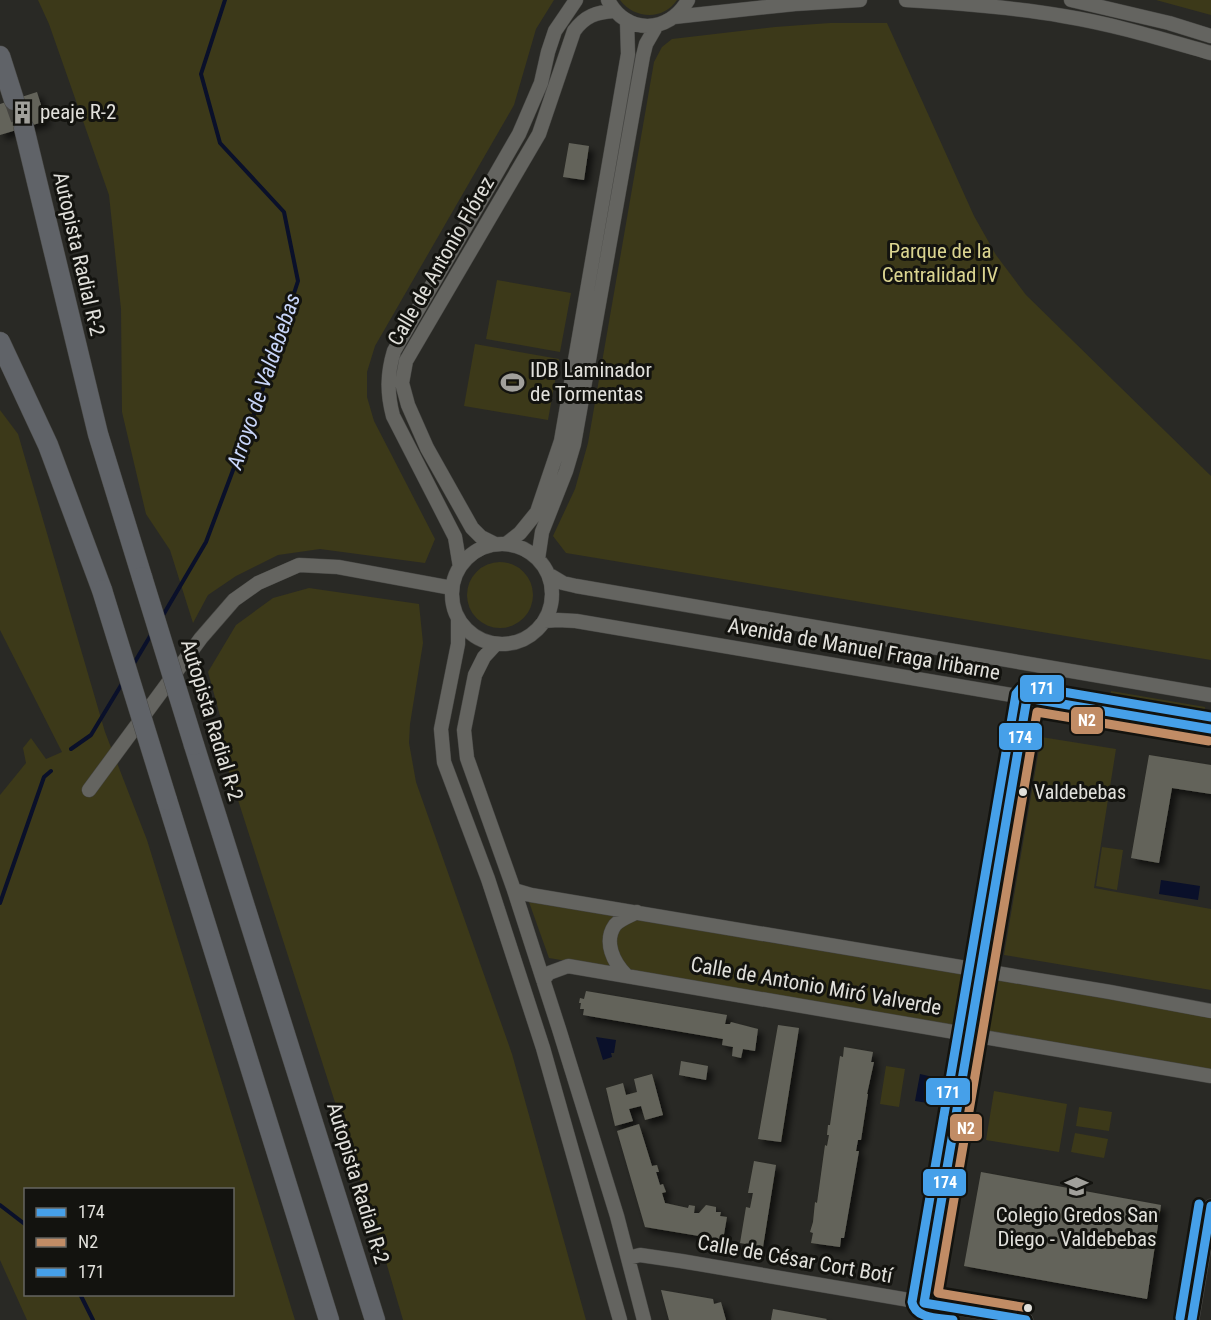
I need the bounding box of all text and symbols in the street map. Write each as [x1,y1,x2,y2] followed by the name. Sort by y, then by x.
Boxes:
[9,99,35,125] building icon: peaje R-2
[40,100,116,124] place label: peaje R-2
[48,170,110,338] street label: Autopista Radial R-2
[383,172,499,350] street label: Calle de Antonio Flórez
[882,239,999,287] park label: Parque de la Centralidad IV
[221,290,305,473] water label: Arroyo de Valdebebas
[530,358,652,406] place label: IDB Laminador de Tormentas
[499,369,525,395] sports icon: IDB Laminador de Tormentas
[726,613,1002,685] street label: Avenida de Manuel Fraga Iribarne
[176,636,248,804] street label: Autopista Radial R-2
[1019,674,1065,703] line badge: 171
[1030,679,1054,698] text: 171
[1070,706,1104,735] line badge: N2
[1078,711,1096,730] text: N2
[998,722,1043,751] line badge: 174
[1008,728,1032,747] text: 174
[1034,780,1126,804] place label: Valdebebas
[1017,786,1029,798] marker: Valdebebas
[689,952,943,1020] street label: Calle de Antonio Miró Valverde
[925,1077,971,1106] line badge: 171
[936,1083,960,1102] text: 171
[322,1099,394,1267] street label: Autopista Radial R-2
[949,1113,983,1142] line badge: N2
[957,1119,975,1138] text: N2
[922,1168,967,1197] line badge: 174
[933,1173,957,1192] text: 174
[1064,1174,1090,1200] school or university icon: Colegio Gredos San Diego - Valdebebas
[24,1188,234,1296] legend
[78,1201,105,1222] text: 174
[996,1203,1158,1251] place label: Colegio Gredos San Diego - Valdebebas
[696,1230,895,1288] street label: Calle de César Cort Botí
[78,1231,98,1252] text: N2
[78,1261,105,1282] text: 171
[1022,1302,1034,1314] unlabelled marker

